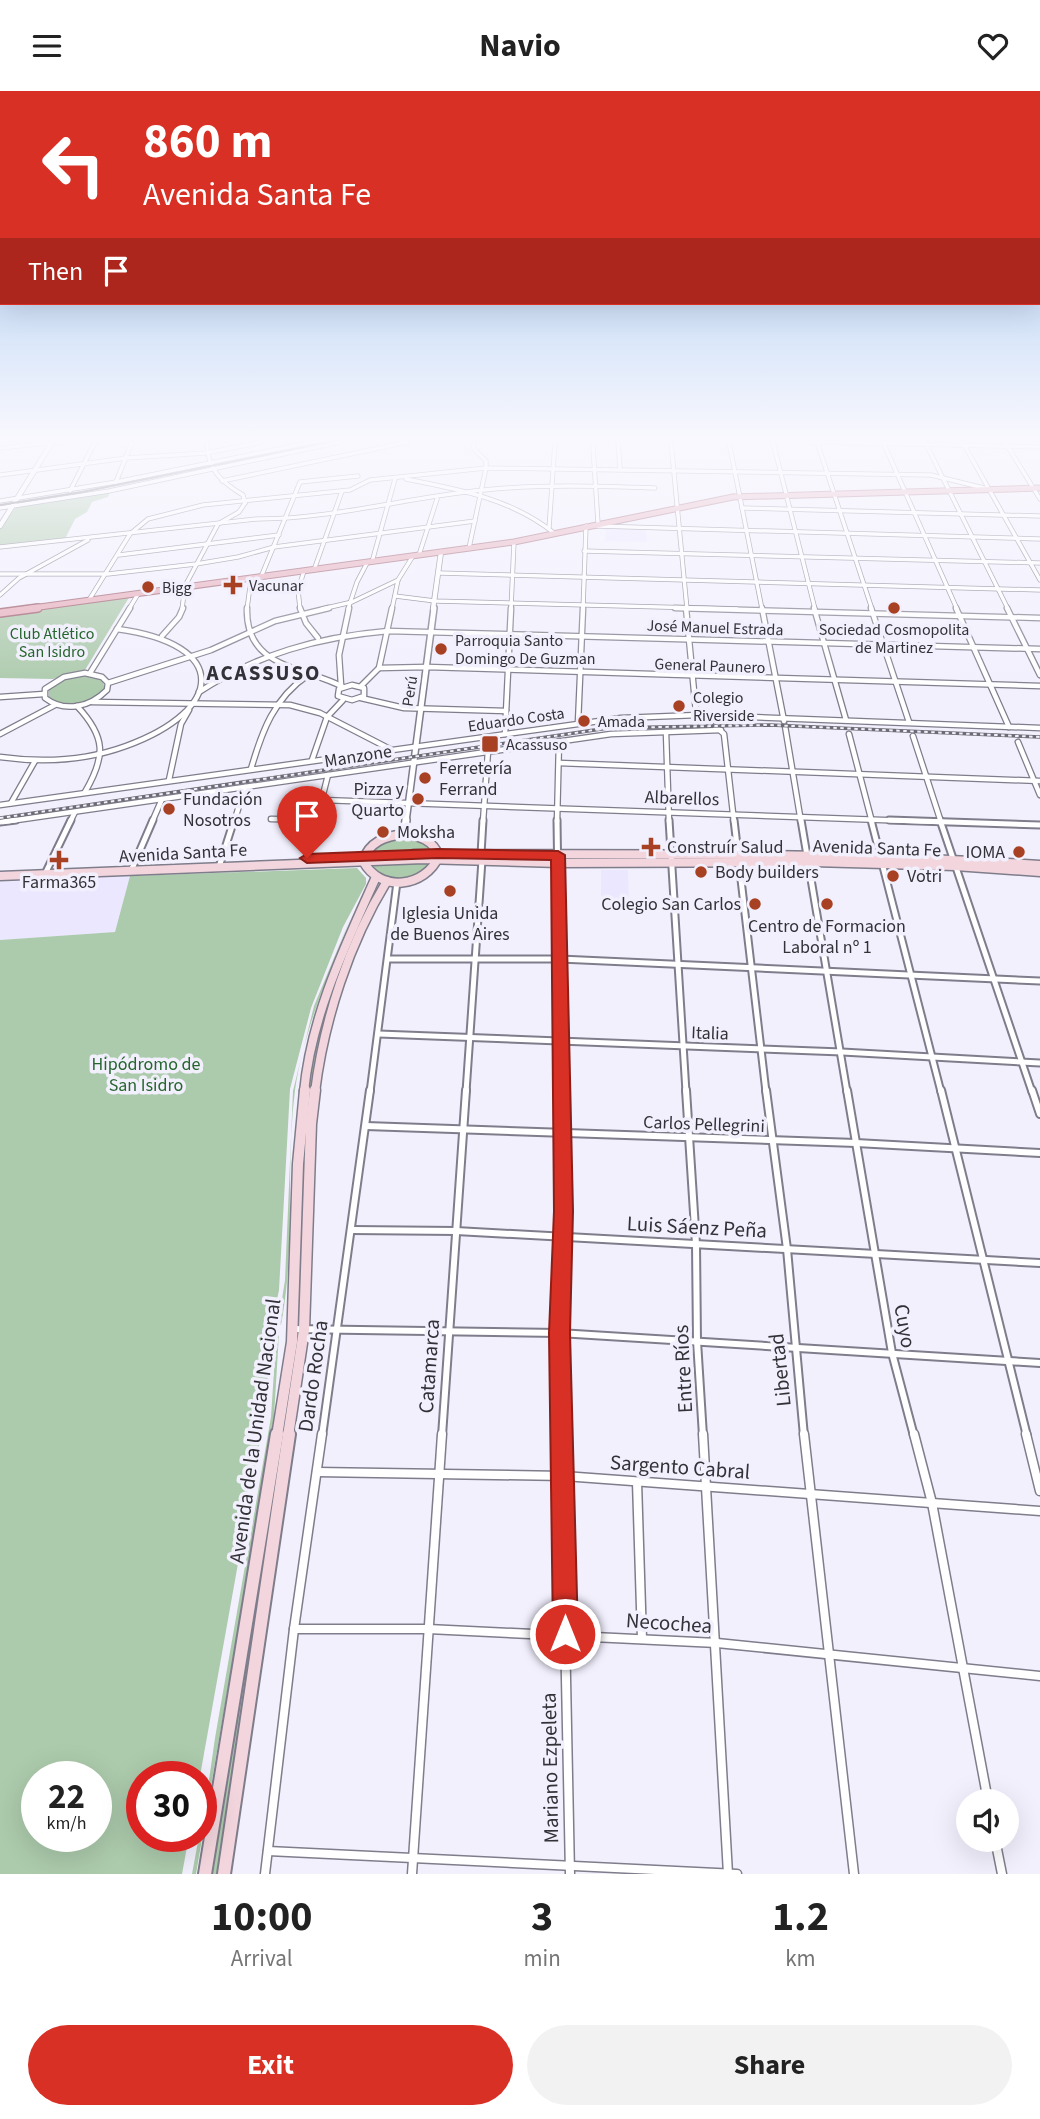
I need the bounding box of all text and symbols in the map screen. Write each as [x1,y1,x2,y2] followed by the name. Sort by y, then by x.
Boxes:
[479,23,561,69] text: Navio
[28,27,66,65] icon: menu
[974,27,1012,65] icon: heart
[143,107,272,177] text: 860 m
[28,119,119,210] icon: left
[143,172,371,218] text: Avenida Santa Fe
[97,252,135,290] icon: arrive
[28,253,83,290] text: Then
[223,575,243,595] marker: Vacunar
[249,575,304,597] place label: Vacunar
[162,577,191,599] place label: Bigg
[140,579,156,595] marker: Bigg
[886,600,902,616] marker: Sociedad Cosmopolita de Martinez
[646,615,784,641] street label: José Manuel Estrada
[819,619,969,659] place label: Sociedad Cosmopolita de Martinez
[10,623,94,663] park label: Club Atlético San Isidro
[455,630,596,670] place label: Parroquia Santo Domingo De Guzman
[433,641,449,657] marker: Parroquia Santo Domingo De Guzman
[654,653,766,679] street label: General Paunero
[206,658,321,688] district label: ACASSUSO
[397,674,423,708] street label: Perú
[693,687,754,727] place label: Colegio Riverside
[671,698,687,714] marker: Colegio Riverside
[466,702,566,738] street label: Eduardo Costa
[598,711,645,733] place label: Amada
[576,713,592,729] marker: Amada
[480,734,500,754] marker: Acassuso
[506,734,567,756] place label: Acassuso
[323,739,394,774] street label: Manzone
[439,756,512,802] place label: Ferretería Ferrand
[417,770,433,786] marker: Ferretería Ferrand
[351,777,405,823] place label: Pizza y Quarto
[644,785,720,812] street label: Albarellos
[277,786,337,858] pin
[183,787,263,833] place label: Fundación Nosotros
[410,791,426,807] marker: Pizza y Quarto
[288,797,326,835] icon: arrive
[161,801,177,817] marker: Fundación Nosotros
[397,820,455,845] place label: Moksha
[375,824,391,840] marker: Moksha
[812,834,942,863] street label: Avenida Santa Fe
[667,835,784,860] place label: Construír Salud
[641,837,661,857] marker: Construír Salud
[118,838,248,869] street label: Avenida Santa Fe
[965,840,1005,865] place label: IOMA
[1011,844,1027,860] marker: IOMA
[51,852,67,868] marker: Farma365
[715,860,819,885] place label: Body builders
[693,864,709,880] marker: Body builders
[907,864,942,889] place label: Votri
[885,868,901,884] marker: Votri
[22,870,96,895] place label: Farma365
[442,883,458,899] marker: Iglesia Unida de Buenos Aires
[601,892,741,917] place label: Colegio San Carlos
[747,896,763,912] marker: Colegio San Carlos
[819,896,835,912] marker: Centro de Formacion Laboral nº 1
[390,901,510,947] place label: Iglesia Unida de Buenos Aires
[748,914,906,960] place label: Centro de Formacion Laboral nº 1
[691,1020,729,1047] street label: Italia
[92,1052,201,1098] park label: Hipódromo de San Isidro
[643,1110,765,1139] street label: Carlos Pellegrini
[626,1208,768,1246] street label: Luis Sáenz Peña
[222,1297,288,1565] street label: Avenida de la Unidad Nacional
[886,1302,924,1350] street label: Cuyo
[290,1318,336,1434] street label: Dardo Rocha
[411,1318,447,1414] street label: Catamarca
[666,1324,700,1414] street label: Entre Ríos
[761,1332,799,1408] street label: Libertad
[609,1447,751,1487] street label: Sargento Cabral
[528,1597,602,1671] position arrow
[625,1605,713,1641] street label: Necochea
[534,1692,566,1844] street label: Mariano Ezpeleta
[126,1761,217,1852] speed limit sign: 30
[48,1772,85,1822] text: 22
[956,1789,1019,1852] map controls
[956,1789,1019,1852] button: sound
[47,1811,86,1836] text: km/h
[211,1887,312,1947] text: 10:00
[531,1887,553,1947] text: 3
[772,1887,829,1947] text: 1.2
[231,1942,293,1975] text: Arrival
[524,1942,561,1975] text: min
[785,1942,816,1975] text: km
[28,2025,513,2105] button: Exit
[527,2025,1012,2105] button: Share

